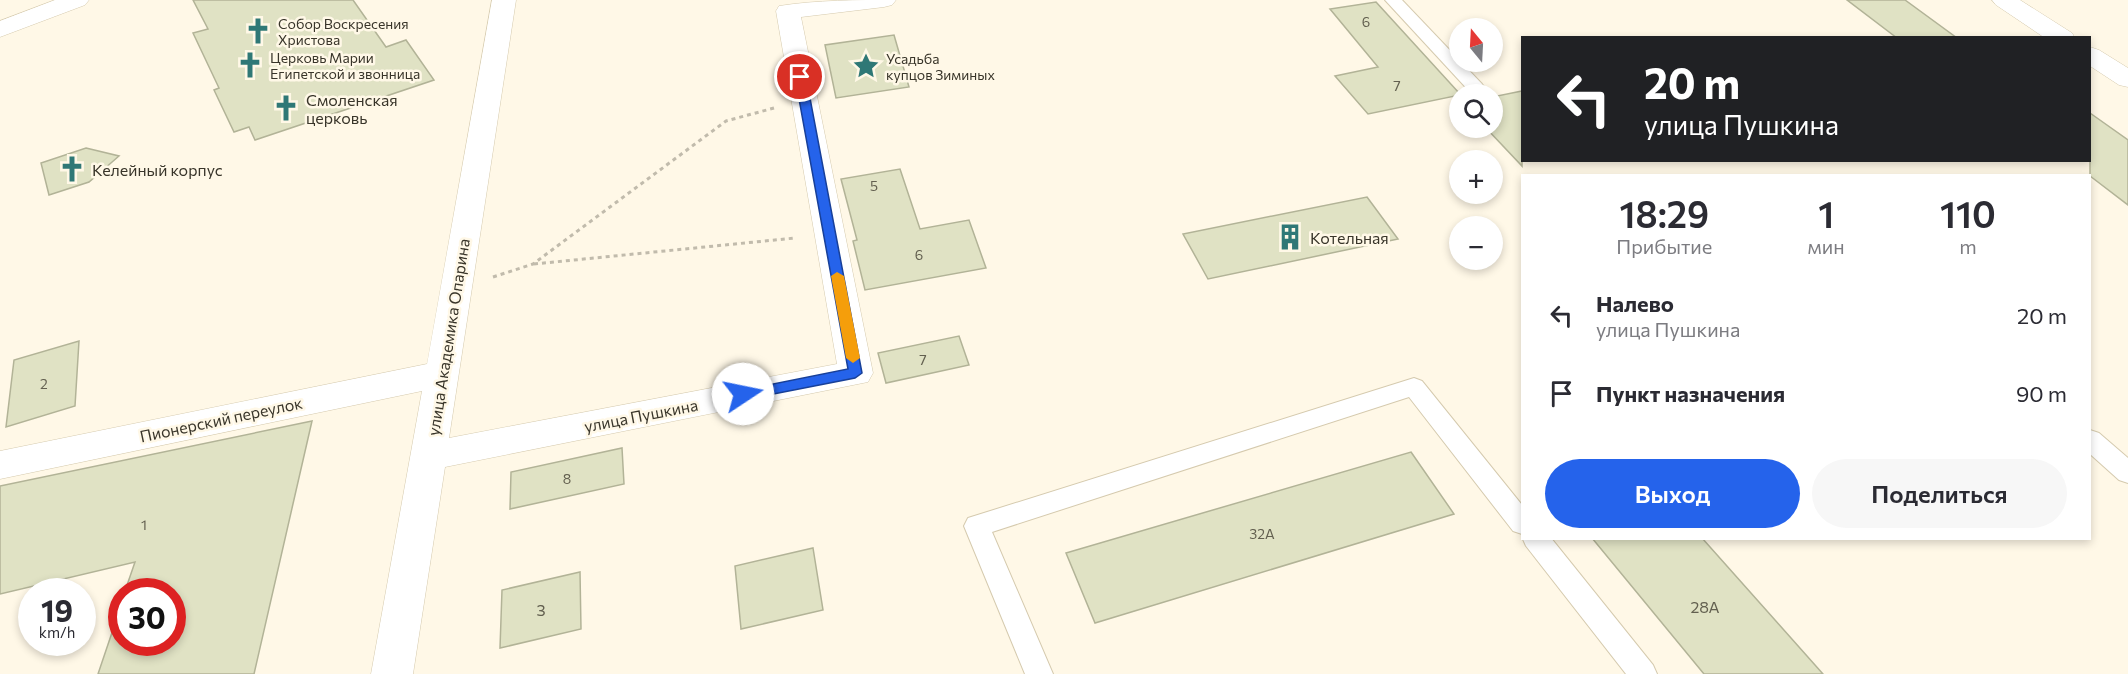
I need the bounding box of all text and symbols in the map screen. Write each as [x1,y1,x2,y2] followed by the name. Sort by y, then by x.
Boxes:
[1362,13,1370,30] house number: 6
[278,15,409,48] place label: Собор Воскресения Христова
[243,16,273,46] church icon: Собор Воскресения Христова
[1449,18,1503,72] north arrow
[1449,18,1503,270] map controls
[270,49,420,82] place label: Церковь Марии Египетской и звонница
[235,50,265,80] church icon: Церковь Марии Египетской и звонница
[886,50,995,83] place label: Усадьба купцов Зиминых
[774,51,825,102] pin
[851,51,881,81] place icon: Усадьба купцов Зиминых
[1644,56,1740,108] text: 20 m
[783,60,816,93] icon: arrive
[1545,60,1623,138] icon: left
[1393,77,1401,94] house number: 7
[1449,84,1503,138] button: search
[306,90,398,127] place label: Смоленская церковь
[271,93,301,123] church icon: Смоленская церковь
[1644,108,1839,141] text: улица Пушкина
[1449,150,1503,204] button: +
[57,154,87,184] church icon: Келейный корпус
[92,160,223,179] place label: Келейный корпус
[870,177,878,194] house number: 5
[1620,191,1709,235] text: 18:29
[1818,191,1834,235] text: 1
[1940,191,1996,235] text: 110
[1449,216,1503,270] button: −
[1275,222,1305,252] building icon: Котельная
[1310,228,1389,247] place label: Котельная
[1616,234,1712,258] text: Прибытие
[1808,234,1845,258] text: мин
[1959,234,1977,258] text: m
[423,237,473,437] street label: улица Академика Опарина
[915,246,923,263] house number: 6
[1596,290,1674,317] text: Налево
[1545,299,1578,332] icon: left
[2017,302,2067,329] text: 20 m
[1596,317,1740,341] text: улица Пушкина
[919,351,927,368] house number: 7
[711,362,775,426] position arrow
[40,375,48,392] house number: 2
[1545,377,1578,410] icon: arrive
[1596,380,1785,407] text: Пункт назначения
[2016,380,2067,407] text: 90 m
[138,392,304,446] street label: Пионерский переулок
[583,395,699,435] street label: улица Пушкина
[1545,459,1800,528] button: Выход
[1812,459,2067,528] button: Поделиться
[563,470,571,487] house number: 8
[141,516,147,533] house number: 1
[1249,525,1275,542] house number: 32А
[108,578,186,656] speed limit sign: 30
[41,591,73,628] text: 19
[1690,597,1720,616] house number: 28А
[536,600,546,619] house number: 3
[39,623,75,641] text: km/h

